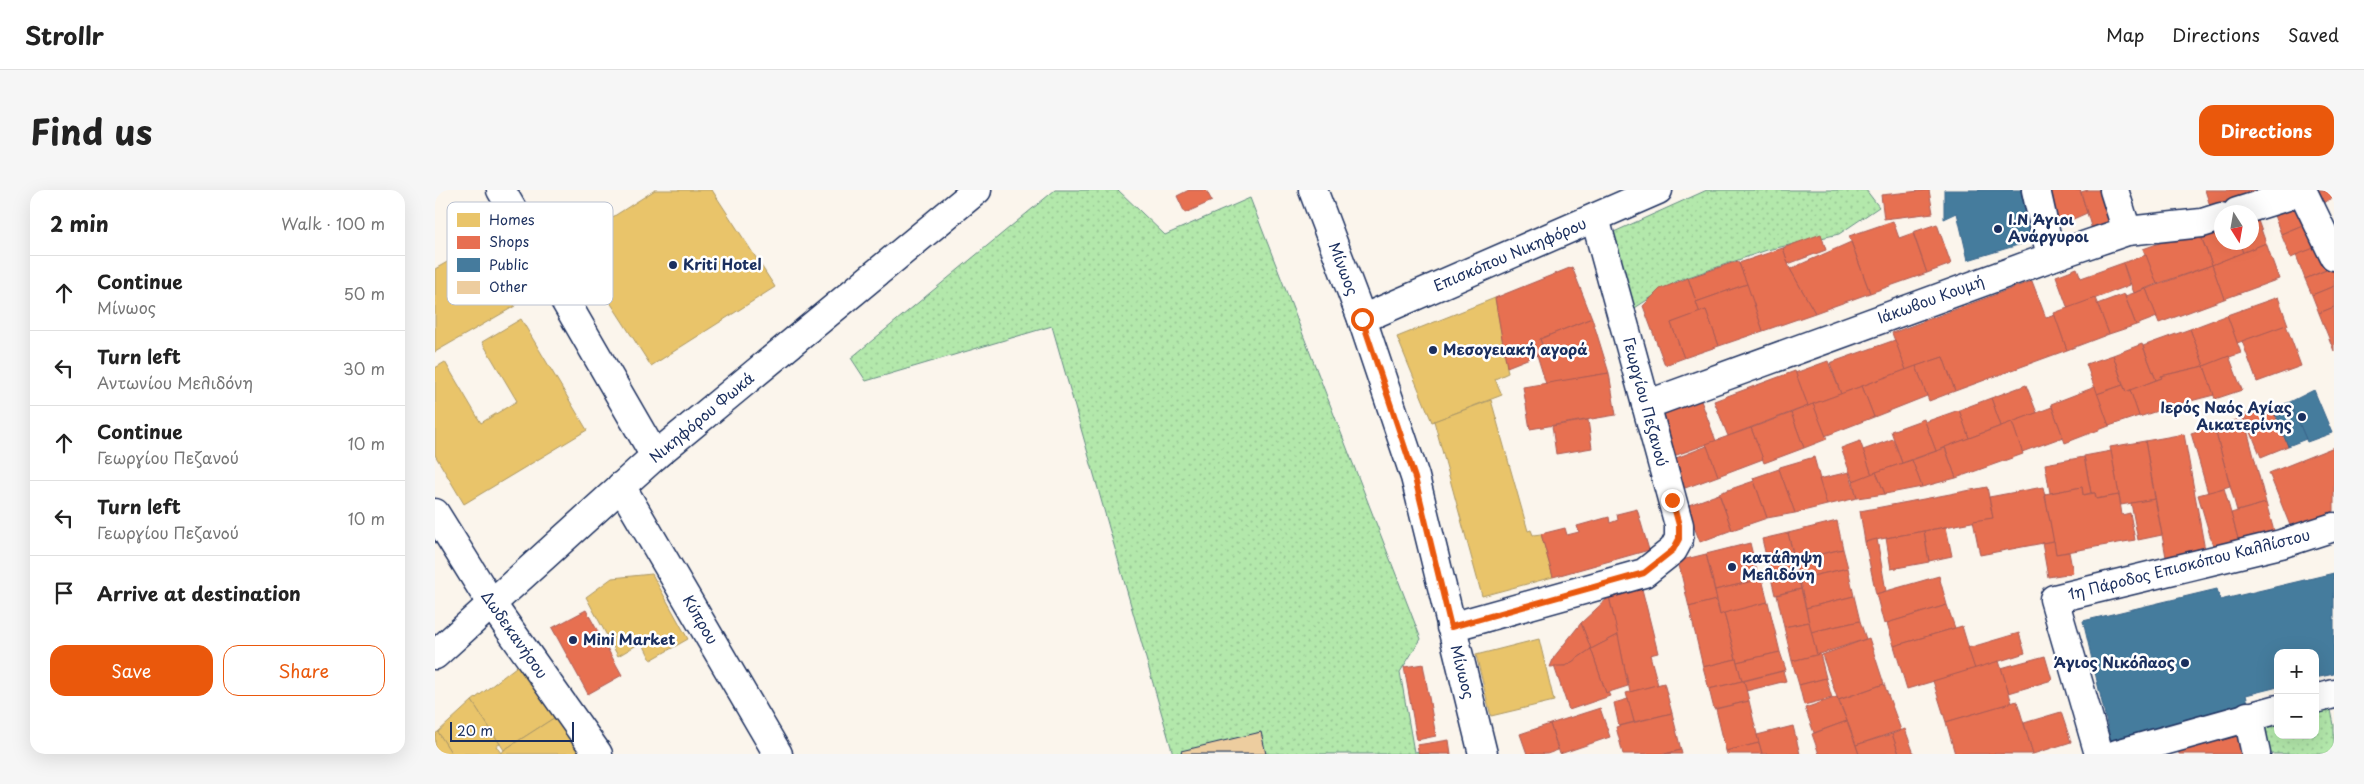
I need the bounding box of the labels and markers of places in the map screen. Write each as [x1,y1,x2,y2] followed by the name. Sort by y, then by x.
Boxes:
[2008,207,2089,247] place label: Ι.Ν Άγιοι Ανάργυροι
[1992,223,2004,235] marker: Ι.Ν Άγιοι Ανάργυροι
[683,252,762,275] place label: Kriti Hotel
[667,259,679,271] marker: Kriti Hotel
[1443,337,1588,360] place label: Μεσογειακή αγορά
[1427,344,1439,356] marker: Μεσογειακή αγορά
[2160,395,2292,435] place label: Ιερός Ναός Αγίας Αικατερίνης
[2296,411,2308,423] marker: Ιερός Ναός Αγίας Αικατερίνης
[1742,545,1822,585] place label: κατάληψη Μελιδόνη
[1726,561,1738,573] marker: κατάληψη Μελιδόνη
[583,627,676,650] place label: Mini Market
[567,634,579,646] marker: Mini Market
[2054,650,2175,673] place label: Άγιος Νικόλαος
[2179,657,2191,669] marker: Άγιος Νικόλαος

